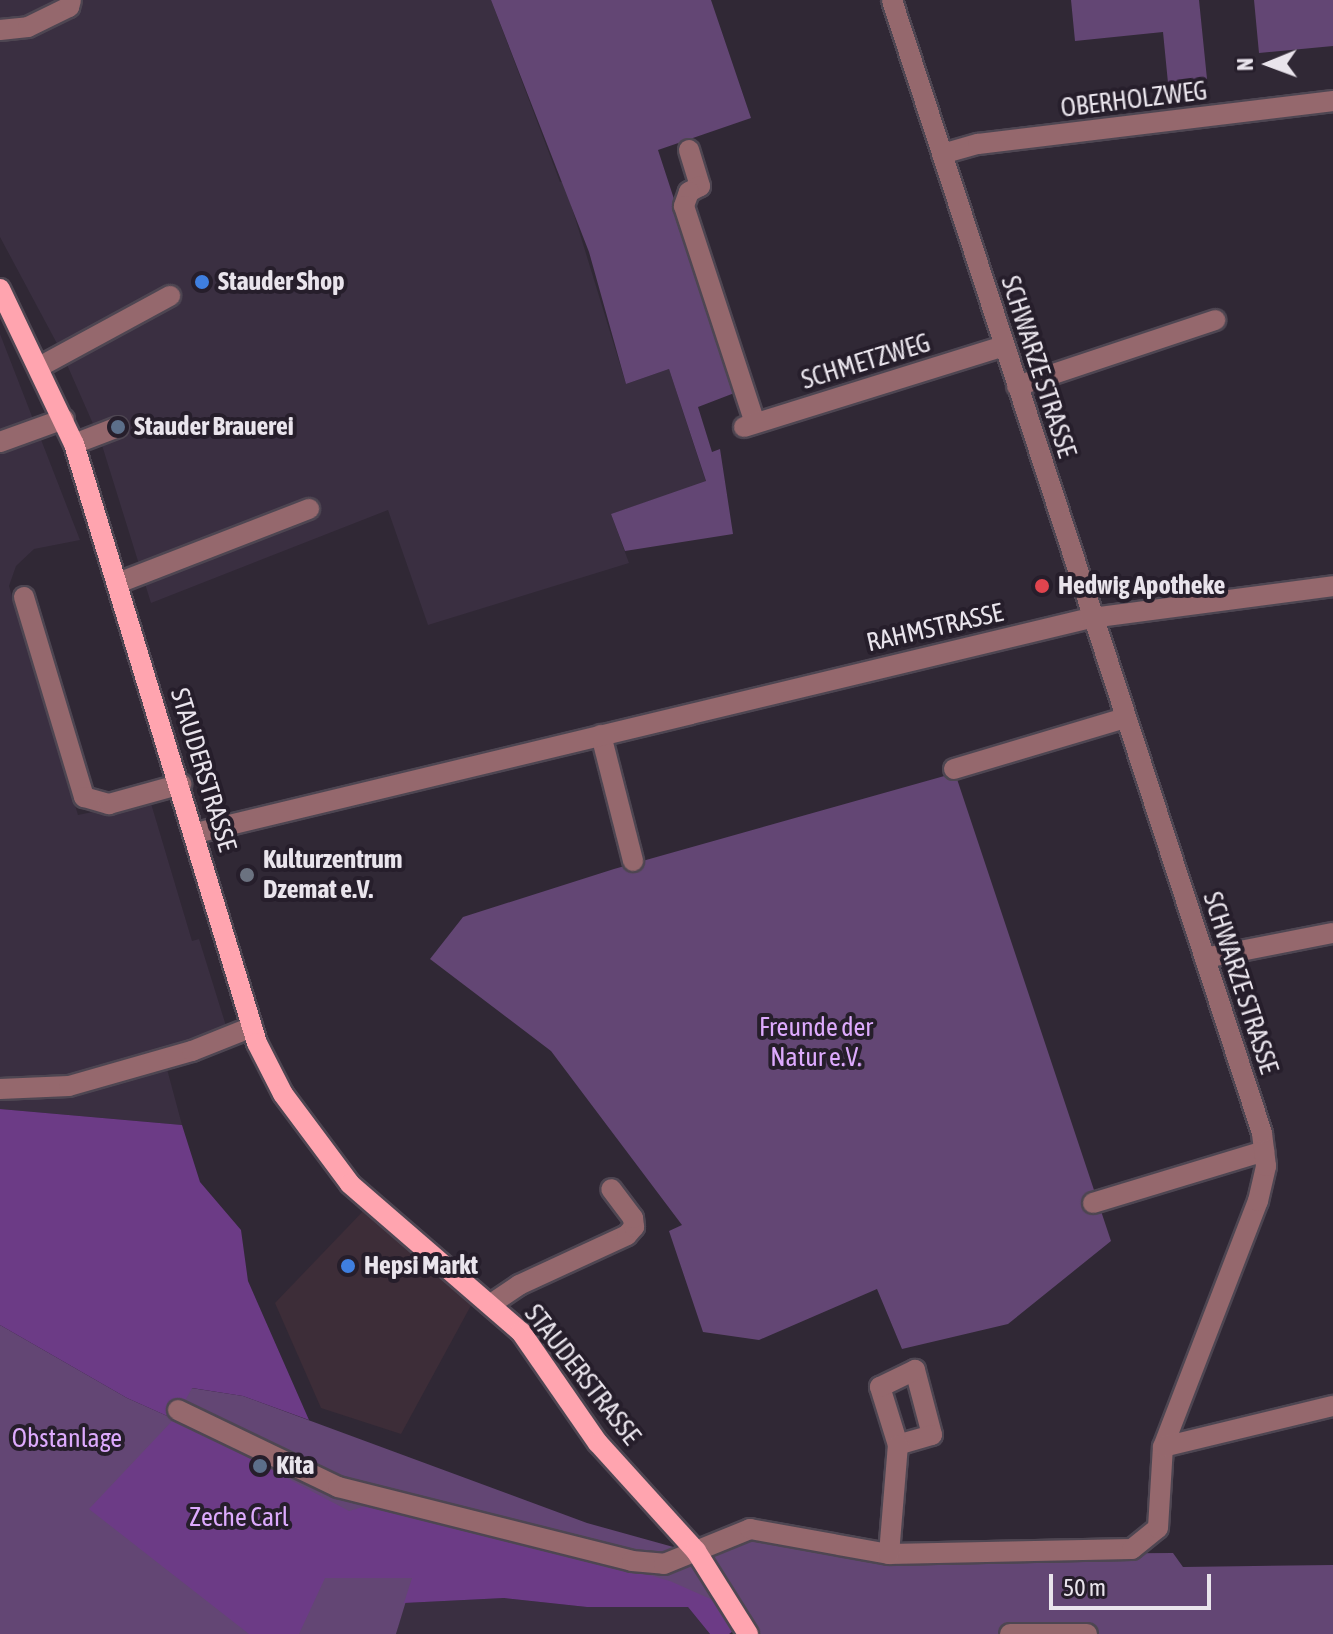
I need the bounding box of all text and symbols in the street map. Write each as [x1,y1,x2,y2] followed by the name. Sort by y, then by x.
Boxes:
[1229,24,1309,104] north arrow
[1232,58,1258,71] text: N
[1059,76,1209,124] street label: OBERHOLZWEG
[218,266,344,298] place label: Stauder Shop
[994,272,1082,462] street label: SCHWARZE STRASSE
[193,273,211,291] marker: Stauder Shop
[798,328,934,396] street label: SCHMETZWEG
[134,411,294,443] place label: Stauder Brauerei
[109,418,127,436] marker: Stauder Brauerei
[1058,570,1225,602] place label: Hedwig Apotheke
[1033,577,1051,595] marker: Hedwig Apotheke
[864,597,1006,659] street label: RAHMSTRASSE
[163,685,243,855] street label: STAUDERSTRASSE
[263,844,403,906] place label: Kulturzentrum Dzemat e.V.
[238,866,256,884] marker: Kulturzentrum Dzemat e.V.
[1196,888,1284,1078] street label: SCHWARZE STRASSE
[759,1012,873,1074] park label: Freunde der Natur e.V.
[364,1250,478,1282] place label: Hepsi Markt
[339,1257,357,1275] marker: Hepsi Markt
[518,1299,646,1451] street label: STAUDERSTRASSE
[12,1423,122,1455] park label: Obstanlage
[276,1450,314,1482] place label: Kita
[251,1457,269,1475] marker: Kita
[189,1502,289,1534] park label: Zeche Carl
[1053,1558,1215,1608] scale bar
[1063,1574,1106,1601] text: 50 m

